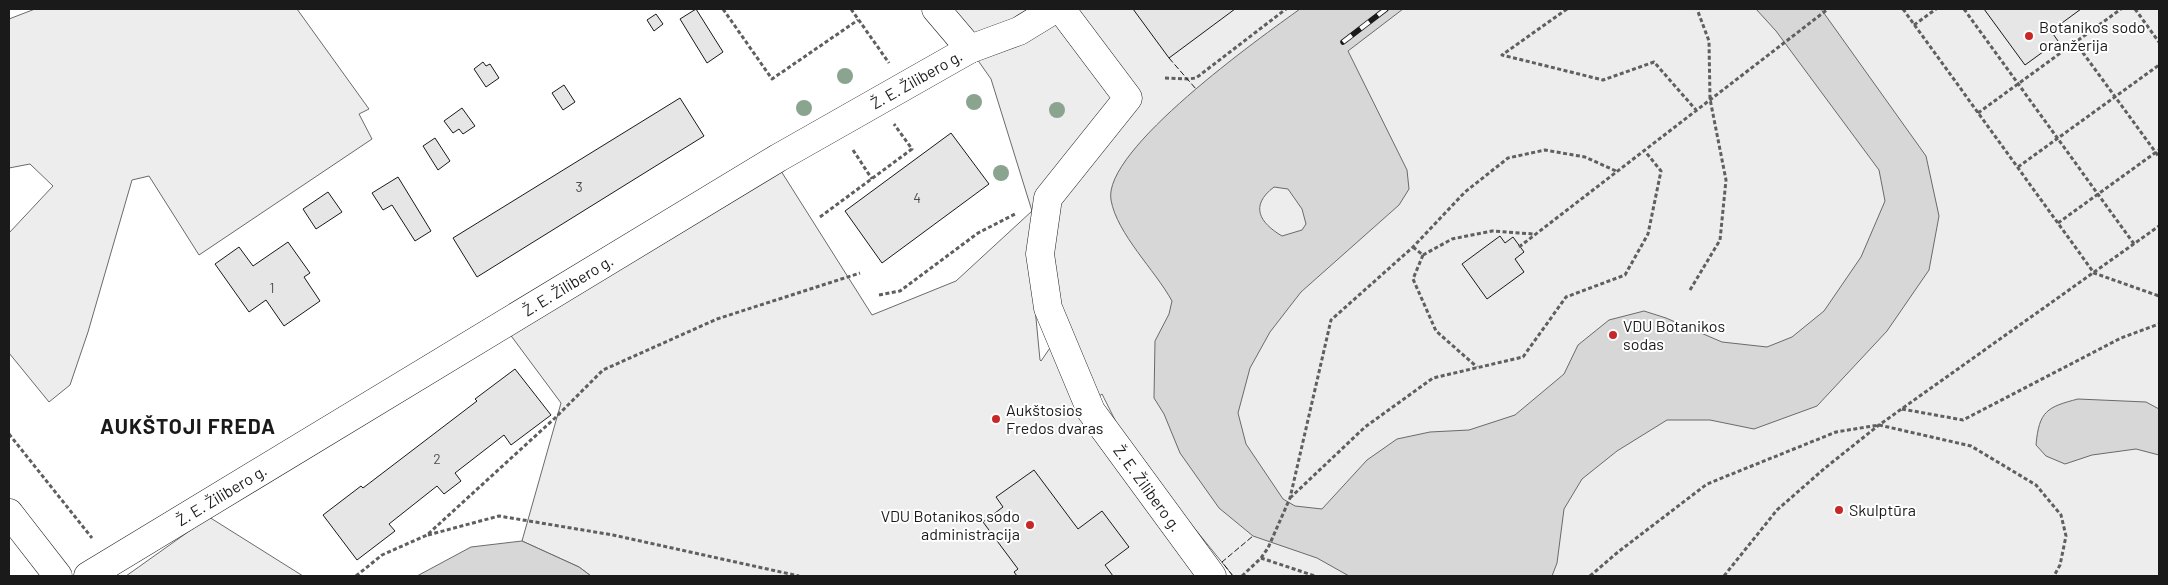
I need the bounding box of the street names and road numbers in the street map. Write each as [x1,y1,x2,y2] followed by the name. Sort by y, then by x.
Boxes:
[867,45,965,112] street label: Ž. E. Žilibero g.
[519,250,616,320] street label: Ž. E. Žilibero g.
[1110,441,1186,535] street label: Ž. E. Žilibero g.
[172,460,270,529] street label: Ž. E. Žilibero g.

